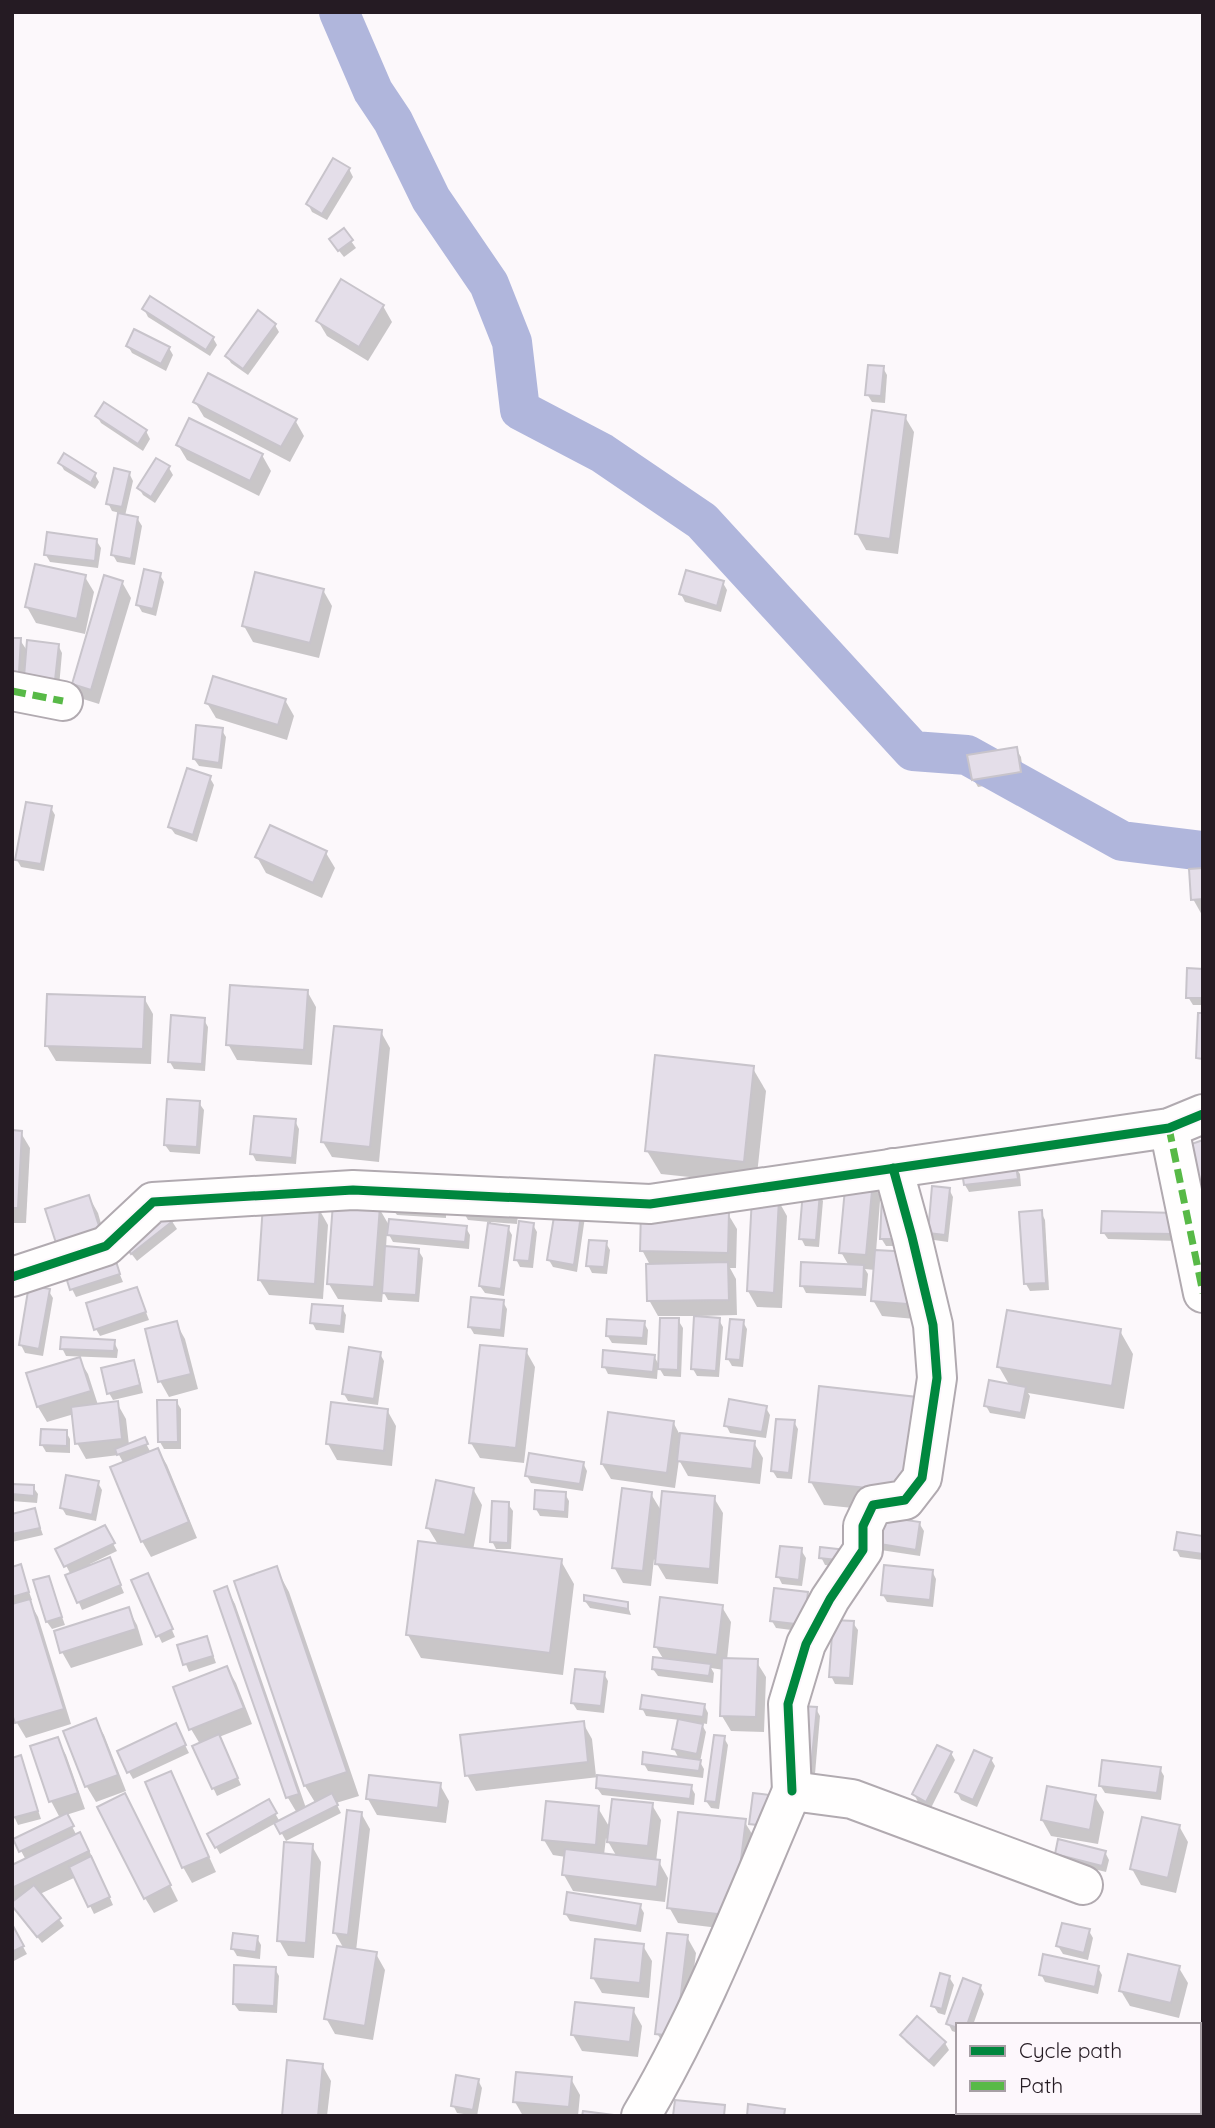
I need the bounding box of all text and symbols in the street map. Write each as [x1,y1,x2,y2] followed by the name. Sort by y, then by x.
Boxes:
[956,2023,1201,2114] legend
[1019,2037,1122,2063] text: Cycle path
[1019,2072,1063,2098] text: Path

